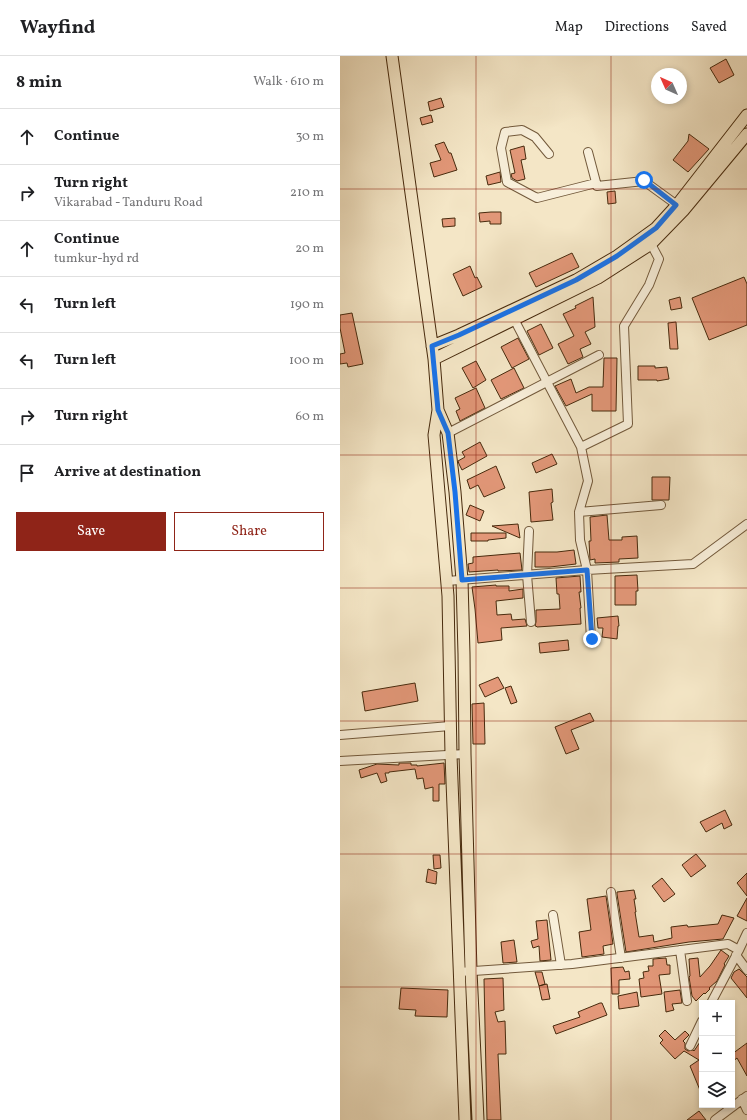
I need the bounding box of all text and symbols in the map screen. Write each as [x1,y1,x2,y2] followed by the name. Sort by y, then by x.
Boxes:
[20,15,95,41] text: Wayfind
[555,18,583,37] text: Map
[605,18,669,37] text: Directions
[691,18,727,37] text: Saved
[651,68,687,104] north arrow
[16,71,62,94] text: 8 min
[253,73,324,91] text: Walk · 610 m
[16,126,38,148] icon: ahead
[54,126,119,147] text: Continue
[296,128,324,146] text: 30 m
[635,171,653,189] route start
[54,173,128,194] text: Turn right
[16,182,38,204] icon: right
[290,184,324,202] text: 210 m
[54,194,203,212] text: Vikarabad - Tanduru Road
[54,229,119,250] text: Continue
[16,238,38,260] icon: ahead
[295,240,324,258] text: 20 m
[54,250,139,268] text: tumkur-hyd rd
[16,294,38,316] icon: left
[54,294,116,315] text: Turn left
[290,296,324,314] text: 190 m
[16,350,38,372] icon: left
[54,350,116,371] text: Turn left
[289,352,324,370] text: 100 m
[16,406,38,428] icon: right
[54,406,128,427] text: Turn right
[296,408,324,426] text: 60 m
[16,462,38,484] icon: arrive
[54,462,201,483] text: Arrive at destination
[16,512,166,551] button: Save
[174,512,324,551] button: Share
[583,630,601,648] route end
[699,1000,735,1108] map controls
[699,1000,735,1036] button: +
[699,1036,735,1072] button: −
[699,1072,735,1108] button: layers

